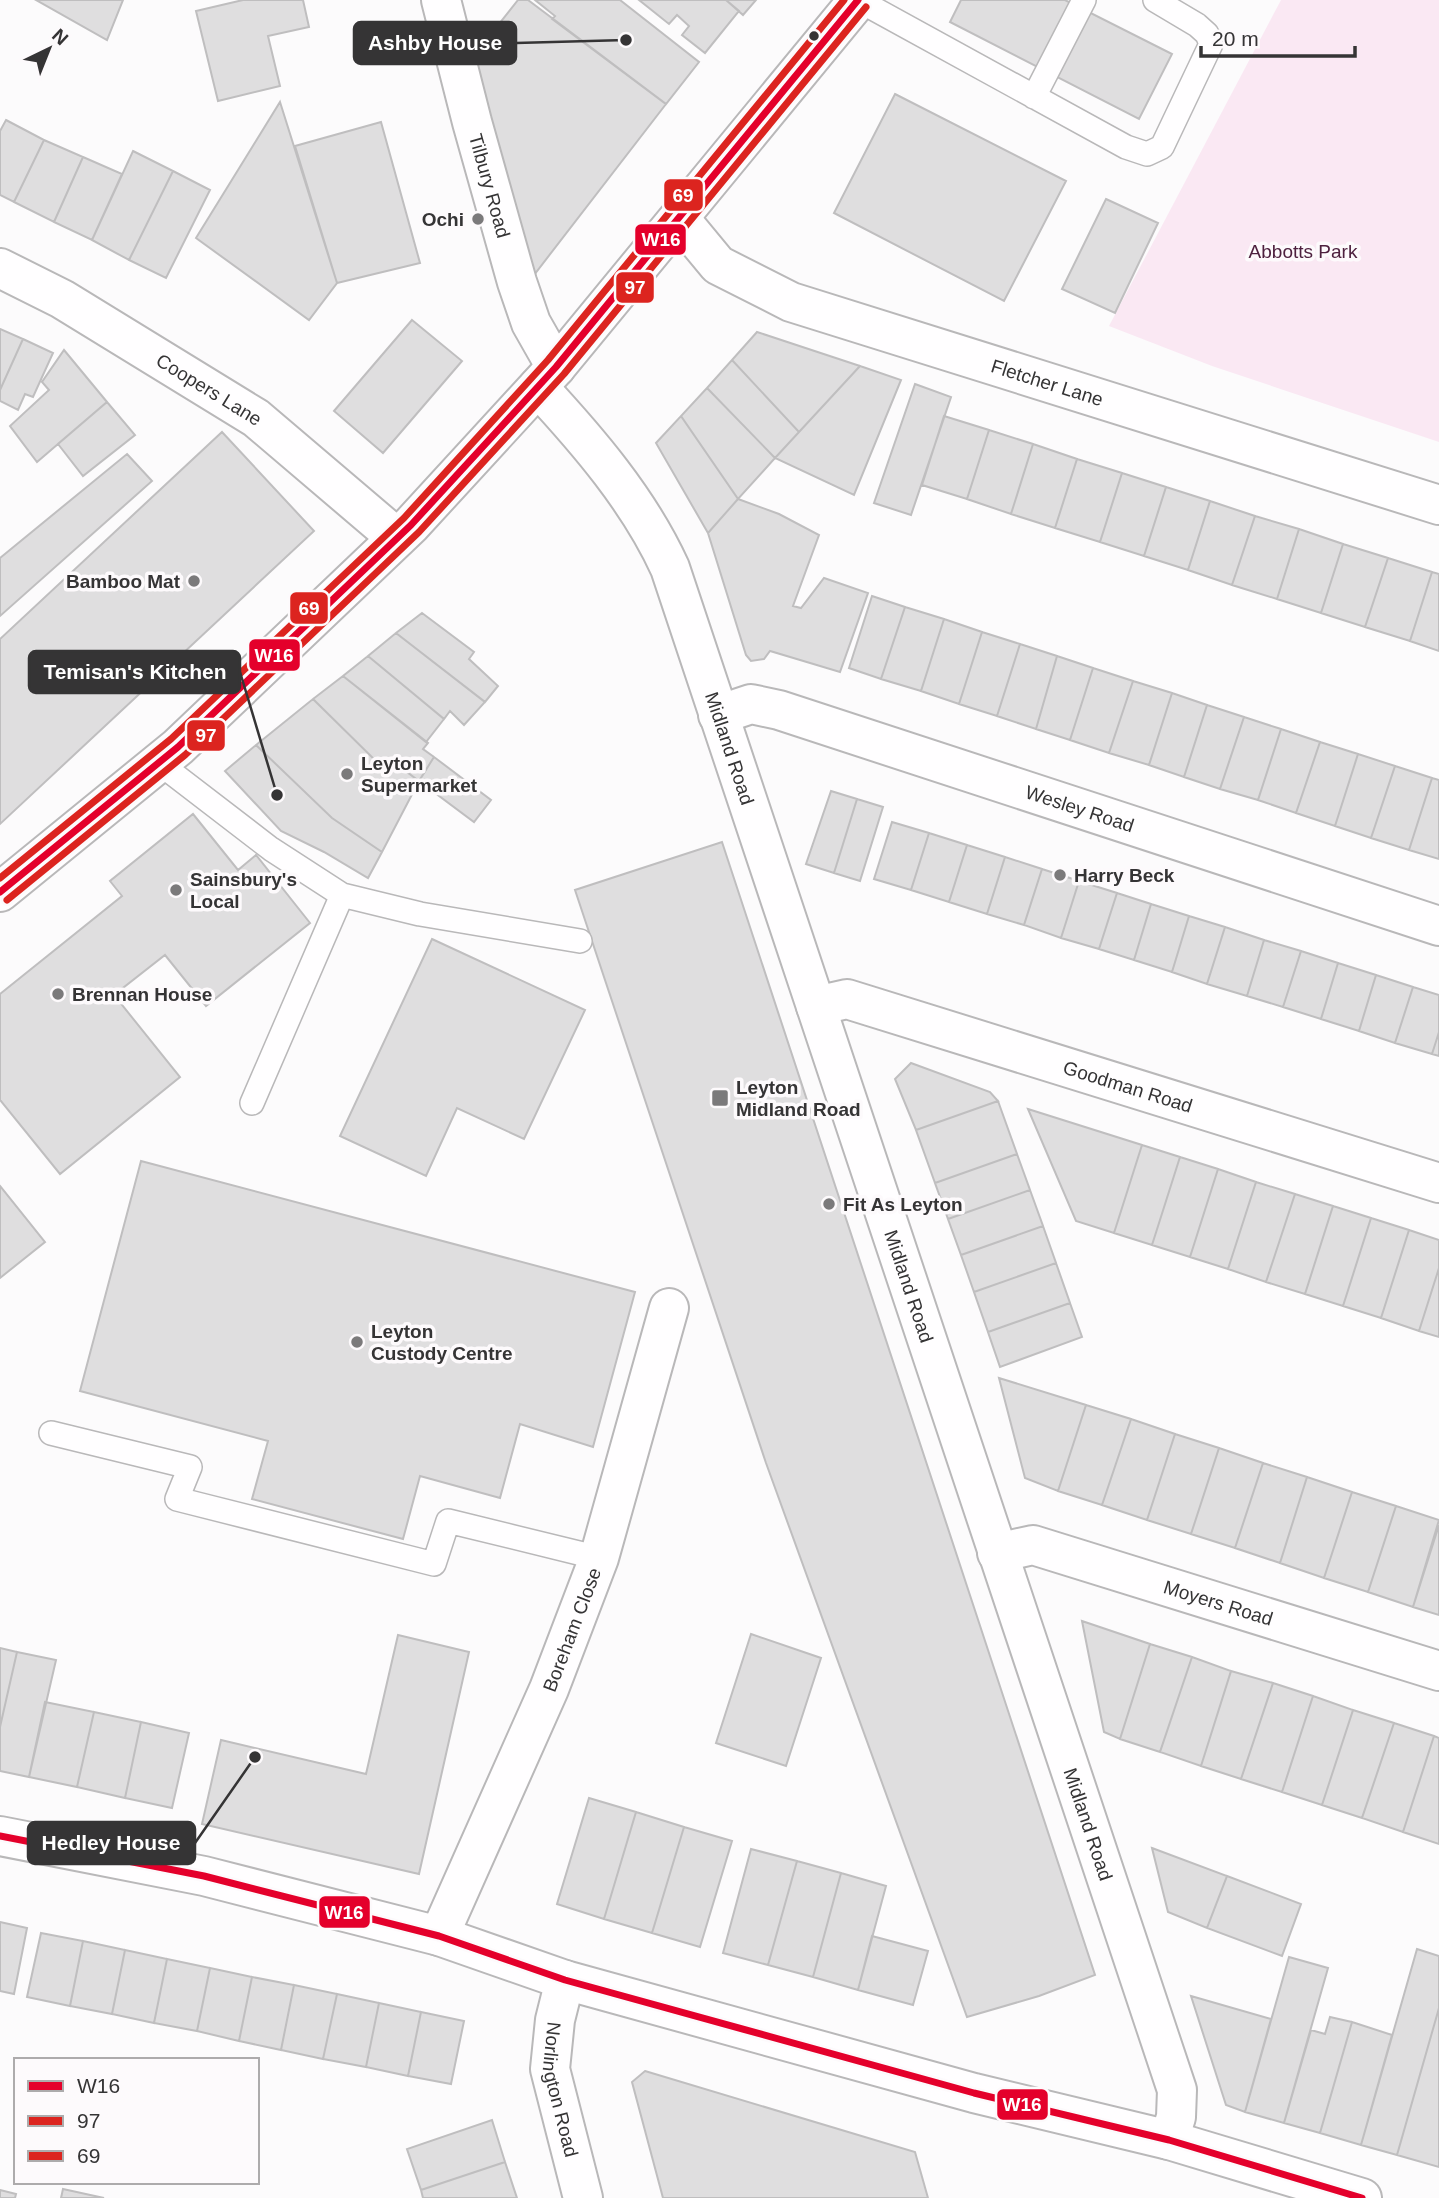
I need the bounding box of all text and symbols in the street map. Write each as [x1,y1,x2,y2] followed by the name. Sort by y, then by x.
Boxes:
[14,14,84,84] north arrow
[1201,14,1355,58] scale bar
[354,22,516,64] callout: Ashby House
[48,25,72,49] text: N
[1212,27,1259,50] text: 20 m
[807,29,821,43] unlabelled marker
[368,31,502,54] text: Ashby House
[465,131,515,240] street label: Tilbury Road
[663,178,704,212] line badge: 69
[672,185,694,206] text: 69
[422,209,464,230] place label: Ochi
[470,211,486,227] marker: Ochi
[634,223,687,256] line badge: W16
[641,229,681,250] text: W16
[1249,241,1358,262] park label: Abbotts Park
[615,271,655,304] line badge: 97
[624,277,646,298] text: 97
[153,349,266,429] street label: Coopers Lane
[989,355,1106,410] street label: Fletcher Lane
[66,571,181,592] place label: Bamboo Mat
[186,573,202,589] marker: Bamboo Mat
[289,591,329,625] line badge: 69
[298,598,320,619] text: 69
[248,638,301,672] line badge: W16
[254,645,294,666] text: W16
[29,651,240,693] callout: Temisan's Kitchen
[43,660,227,683] text: Temisan's Kitchen
[702,689,759,807] street label: Midland Road
[186,719,226,752] line badge: 97
[195,725,217,746] text: 97
[361,753,478,796] place label: Leyton Supermarket
[339,766,355,782] marker: Leyton Supermarket
[1023,781,1137,836] street label: Wesley Road
[1074,865,1175,886] place label: Harry Beck
[1052,867,1068,883] marker: Harry Beck
[190,869,297,912] place label: Sainsbury's Local
[168,882,184,898] marker: Sainsbury's Local
[72,984,212,1005] place label: Brennan House
[50,986,66,1002] marker: Brennan House
[1061,1056,1195,1116] street label: Goodman Road
[736,1077,861,1120] place label: Leyton Midland Road
[710,1088,730,1108] marker: Leyton Midland Road
[843,1194,963,1215] place label: Fit As Leyton
[821,1196,837,1212] marker: Fit As Leyton
[881,1227,938,1345] street label: Midland Road
[371,1321,512,1364] place label: Leyton Custody Centre
[349,1334,365,1350] marker: Leyton Custody Centre
[539,1565,605,1695] street label: Boreham Close
[1161,1576,1276,1629] street label: Moyers Road
[1060,1765,1117,1883] street label: Midland Road
[28,1822,195,1864] callout: Hedley House
[42,1831,180,1854] text: Hedley House
[318,1895,371,1929] line badge: W16
[324,1902,364,1923] text: W16
[539,2021,583,2159] street label: Norlington Road
[14,2058,259,2184] legend
[77,2074,120,2097] text: W16
[996,2088,1049,2121] line badge: W16
[1002,2094,1042,2115] text: W16
[77,2109,100,2132] text: 97
[77,2144,100,2167] text: 69

